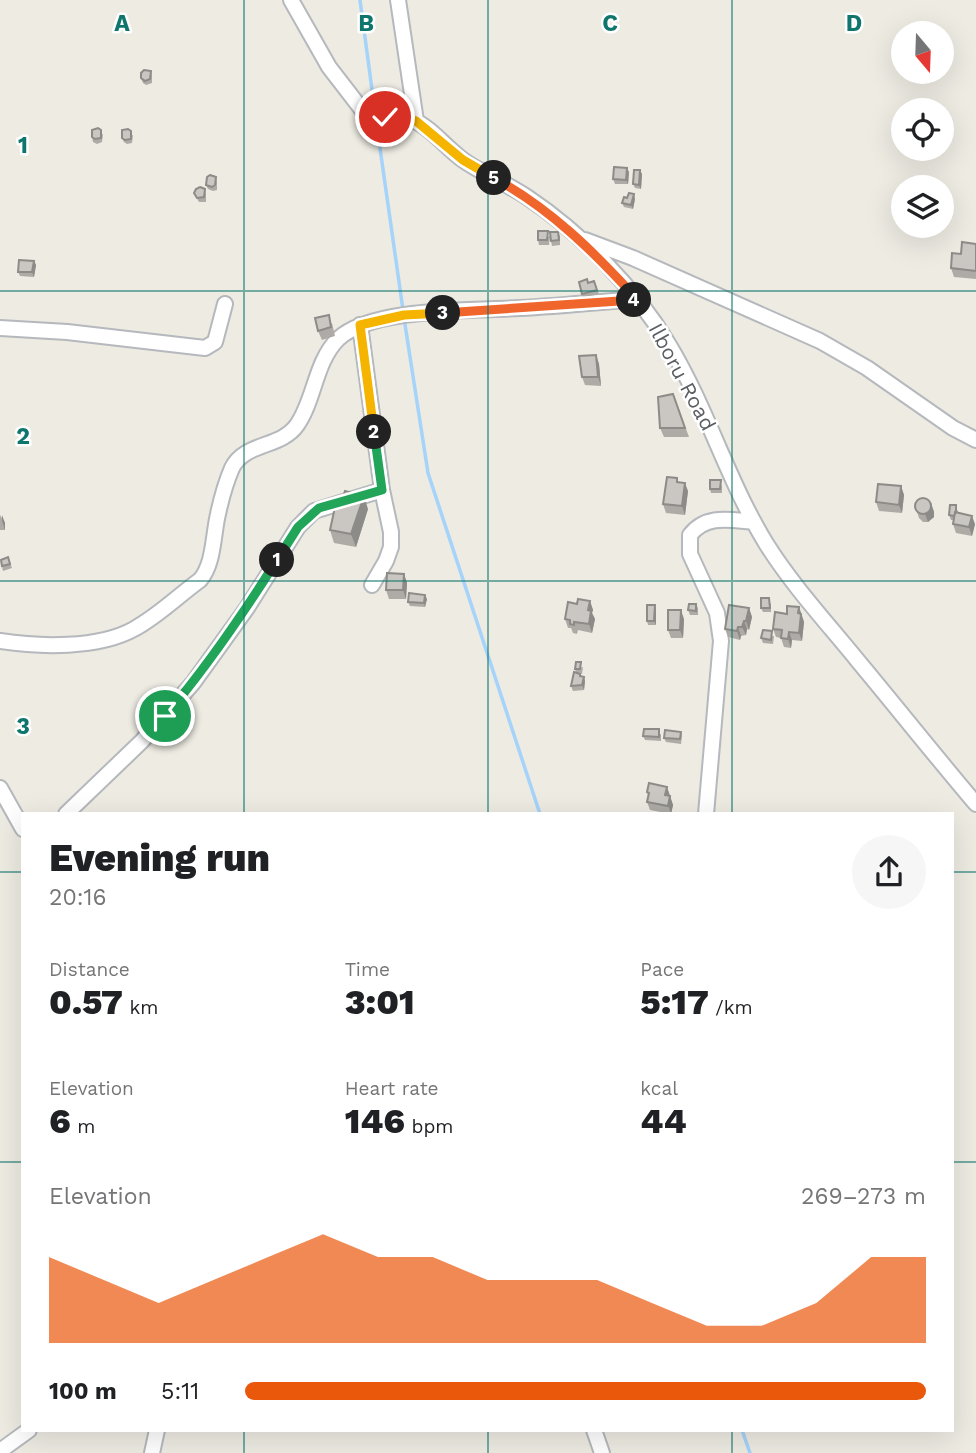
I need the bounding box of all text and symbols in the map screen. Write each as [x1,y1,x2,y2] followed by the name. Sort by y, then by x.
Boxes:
[114,10,130,37] text: A
[358,10,374,37] text: B
[602,10,618,37] text: C
[846,10,862,37] text: D
[891,21,954,84] north arrow
[891,21,954,238] map controls
[355,87,415,147] pin
[366,98,404,136] icon: check
[891,98,954,161] button: locate
[18,132,28,159] text: 1
[476,160,512,196] pin: 5
[488,166,499,189] text: 5
[891,175,954,238] button: layers
[616,282,652,318] pin: 4
[627,288,640,311] text: 4
[426,296,460,330] pin: 3
[437,301,448,324] text: 3
[644,319,721,435] street label: Ilboru Road
[356,414,392,450] pin: 2
[368,420,379,443] text: 2
[16,423,30,450] text: 2
[260,542,294,578] pin: 1
[272,548,281,571] text: 1
[135,686,195,746] pin
[146,697,184,735] icon: arrive
[16,713,30,740] text: 3
[852,835,926,909] button: share
[49,836,270,880] text: Evening run
[49,884,106,911] text: 20:16
[49,958,130,981] text: Distance
[345,958,390,981] text: Time
[640,958,684,981] text: Pace
[49,981,123,1023] text: 0.57
[345,981,415,1023] text: 3:01
[640,981,709,1023] text: 5:17
[123,996,158,1019] text: km
[709,996,753,1019] text: /km
[49,1077,134,1100] text: Elevation
[345,1077,439,1100] text: Heart rate
[640,1077,678,1100] text: kcal
[49,1100,71,1142] text: 6
[345,1100,405,1142] text: 146
[640,1100,686,1142] text: 44
[71,1115,95,1138] text: m
[405,1115,453,1138] text: bpm
[49,1183,152,1210] text: Elevation
[801,1183,926,1210] text: 269–273 m
[49,1378,117,1405] text: 100 m
[161,1378,199,1405] text: 5:11

